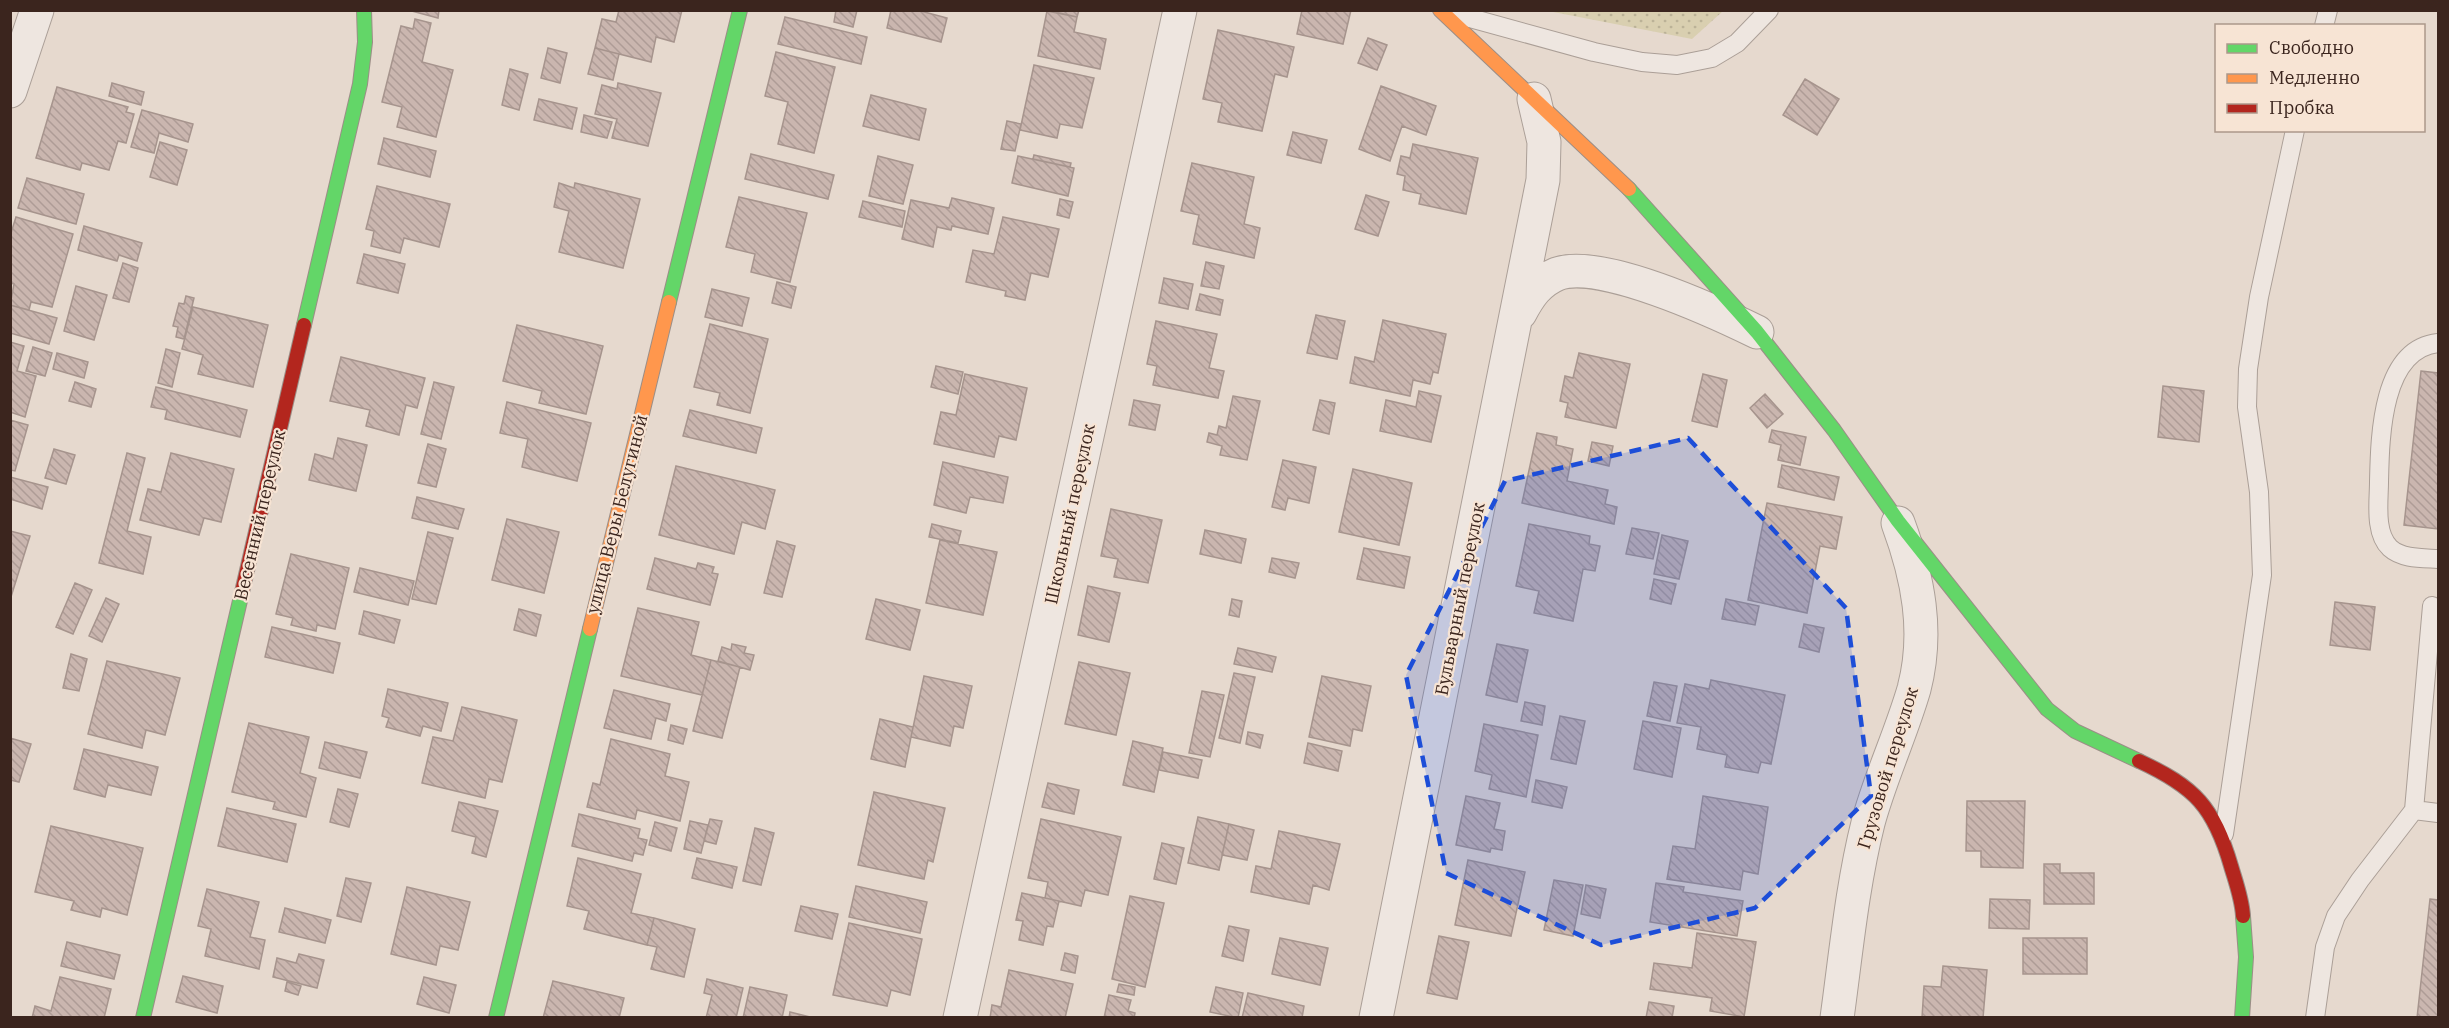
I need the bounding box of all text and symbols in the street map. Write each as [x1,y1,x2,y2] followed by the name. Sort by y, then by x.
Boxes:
[2215,24,2425,132] legend
[2269,36,2354,59] text: Свободно
[2269,66,2360,89] text: Медленно
[2269,96,2335,119] text: Пробка
[581,412,652,616] street label: улица Веры Белугиной
[1039,421,1100,606] street label: Школьный переулок
[229,427,290,603] street label: Весенний переулок
[1429,500,1490,698] street label: Бульварный переулок
[1852,683,1923,852] street label: Грузовой переулок

